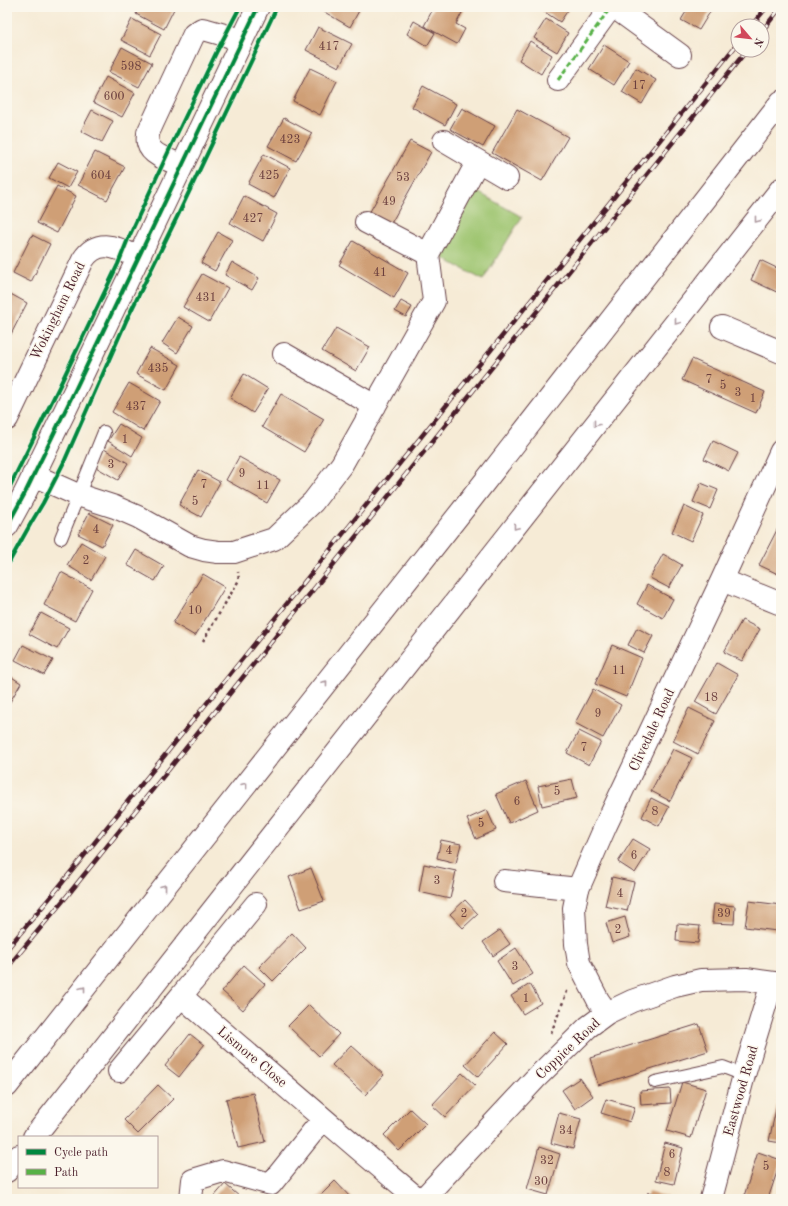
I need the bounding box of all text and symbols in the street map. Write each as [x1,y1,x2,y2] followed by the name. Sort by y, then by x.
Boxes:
[730,18,770,58] north arrow
[750,36,764,49] text: N
[319,41,339,53] house number: 417
[121,60,141,73] house number: 598
[632,80,646,92] house number: 17
[104,91,124,103] house number: 600
[280,134,300,146] house number: 423
[259,169,279,182] house number: 425
[91,170,111,182] house number: 604
[396,171,410,184] house number: 53
[382,196,396,208] house number: 49
[243,213,263,225] house number: 427
[755,215,762,222] one-way arrow
[28,260,88,362] street label: Wokingham Road
[373,267,387,279] house number: 41
[196,292,216,304] house number: 431
[674,318,681,325] one-way arrow
[148,362,168,375] house number: 435
[706,374,712,386] house number: 7
[720,379,727,392] house number: 5
[735,387,741,399] house number: 3
[750,393,756,405] house number: 1
[126,401,146,413] house number: 437
[594,420,601,427] one-way arrow
[122,434,128,446] house number: 1
[108,459,114,471] house number: 3
[239,468,245,480] house number: 9
[201,479,207,491] house number: 7
[256,480,270,492] house number: 11
[192,495,199,508] house number: 5
[514,522,521,529] one-way arrow
[93,524,100,536] house number: 4
[83,555,89,567] house number: 2
[188,605,202,617] house number: 10
[612,665,626,677] house number: 11
[321,681,328,688] one-way arrow
[627,686,677,774] street label: Clivedale Road
[704,692,718,704] house number: 18
[595,708,601,720] house number: 9
[581,742,587,754] house number: 7
[240,783,247,790] one-way arrow
[554,785,561,798] house number: 5
[514,796,521,808] house number: 6
[652,806,659,818] house number: 8
[478,817,485,830] house number: 5
[446,845,453,857] house number: 4
[631,850,638,862] house number: 6
[434,875,440,887] house number: 3
[159,884,166,891] one-way arrow
[617,888,624,900] house number: 4
[461,908,467,920] house number: 2
[717,908,731,920] house number: 39
[615,924,621,936] house number: 2
[512,961,518,973] house number: 3
[78,986,85,993] one-way arrow
[523,993,529,1005] house number: 1
[533,1016,603,1082] street label: Coppice Road
[215,1024,289,1090] street label: Lismore Close
[721,1044,761,1138] street label: Eastwood Road
[559,1125,573,1137] house number: 34
[18,1136,158,1188] legend
[54,1147,109,1159] text: Cycle path
[669,1149,676,1161] house number: 6
[540,1155,554,1167] house number: 32
[763,1160,770,1173] house number: 5
[54,1167,79,1179] text: Path
[664,1167,671,1179] house number: 8
[534,1176,548,1188] house number: 30

